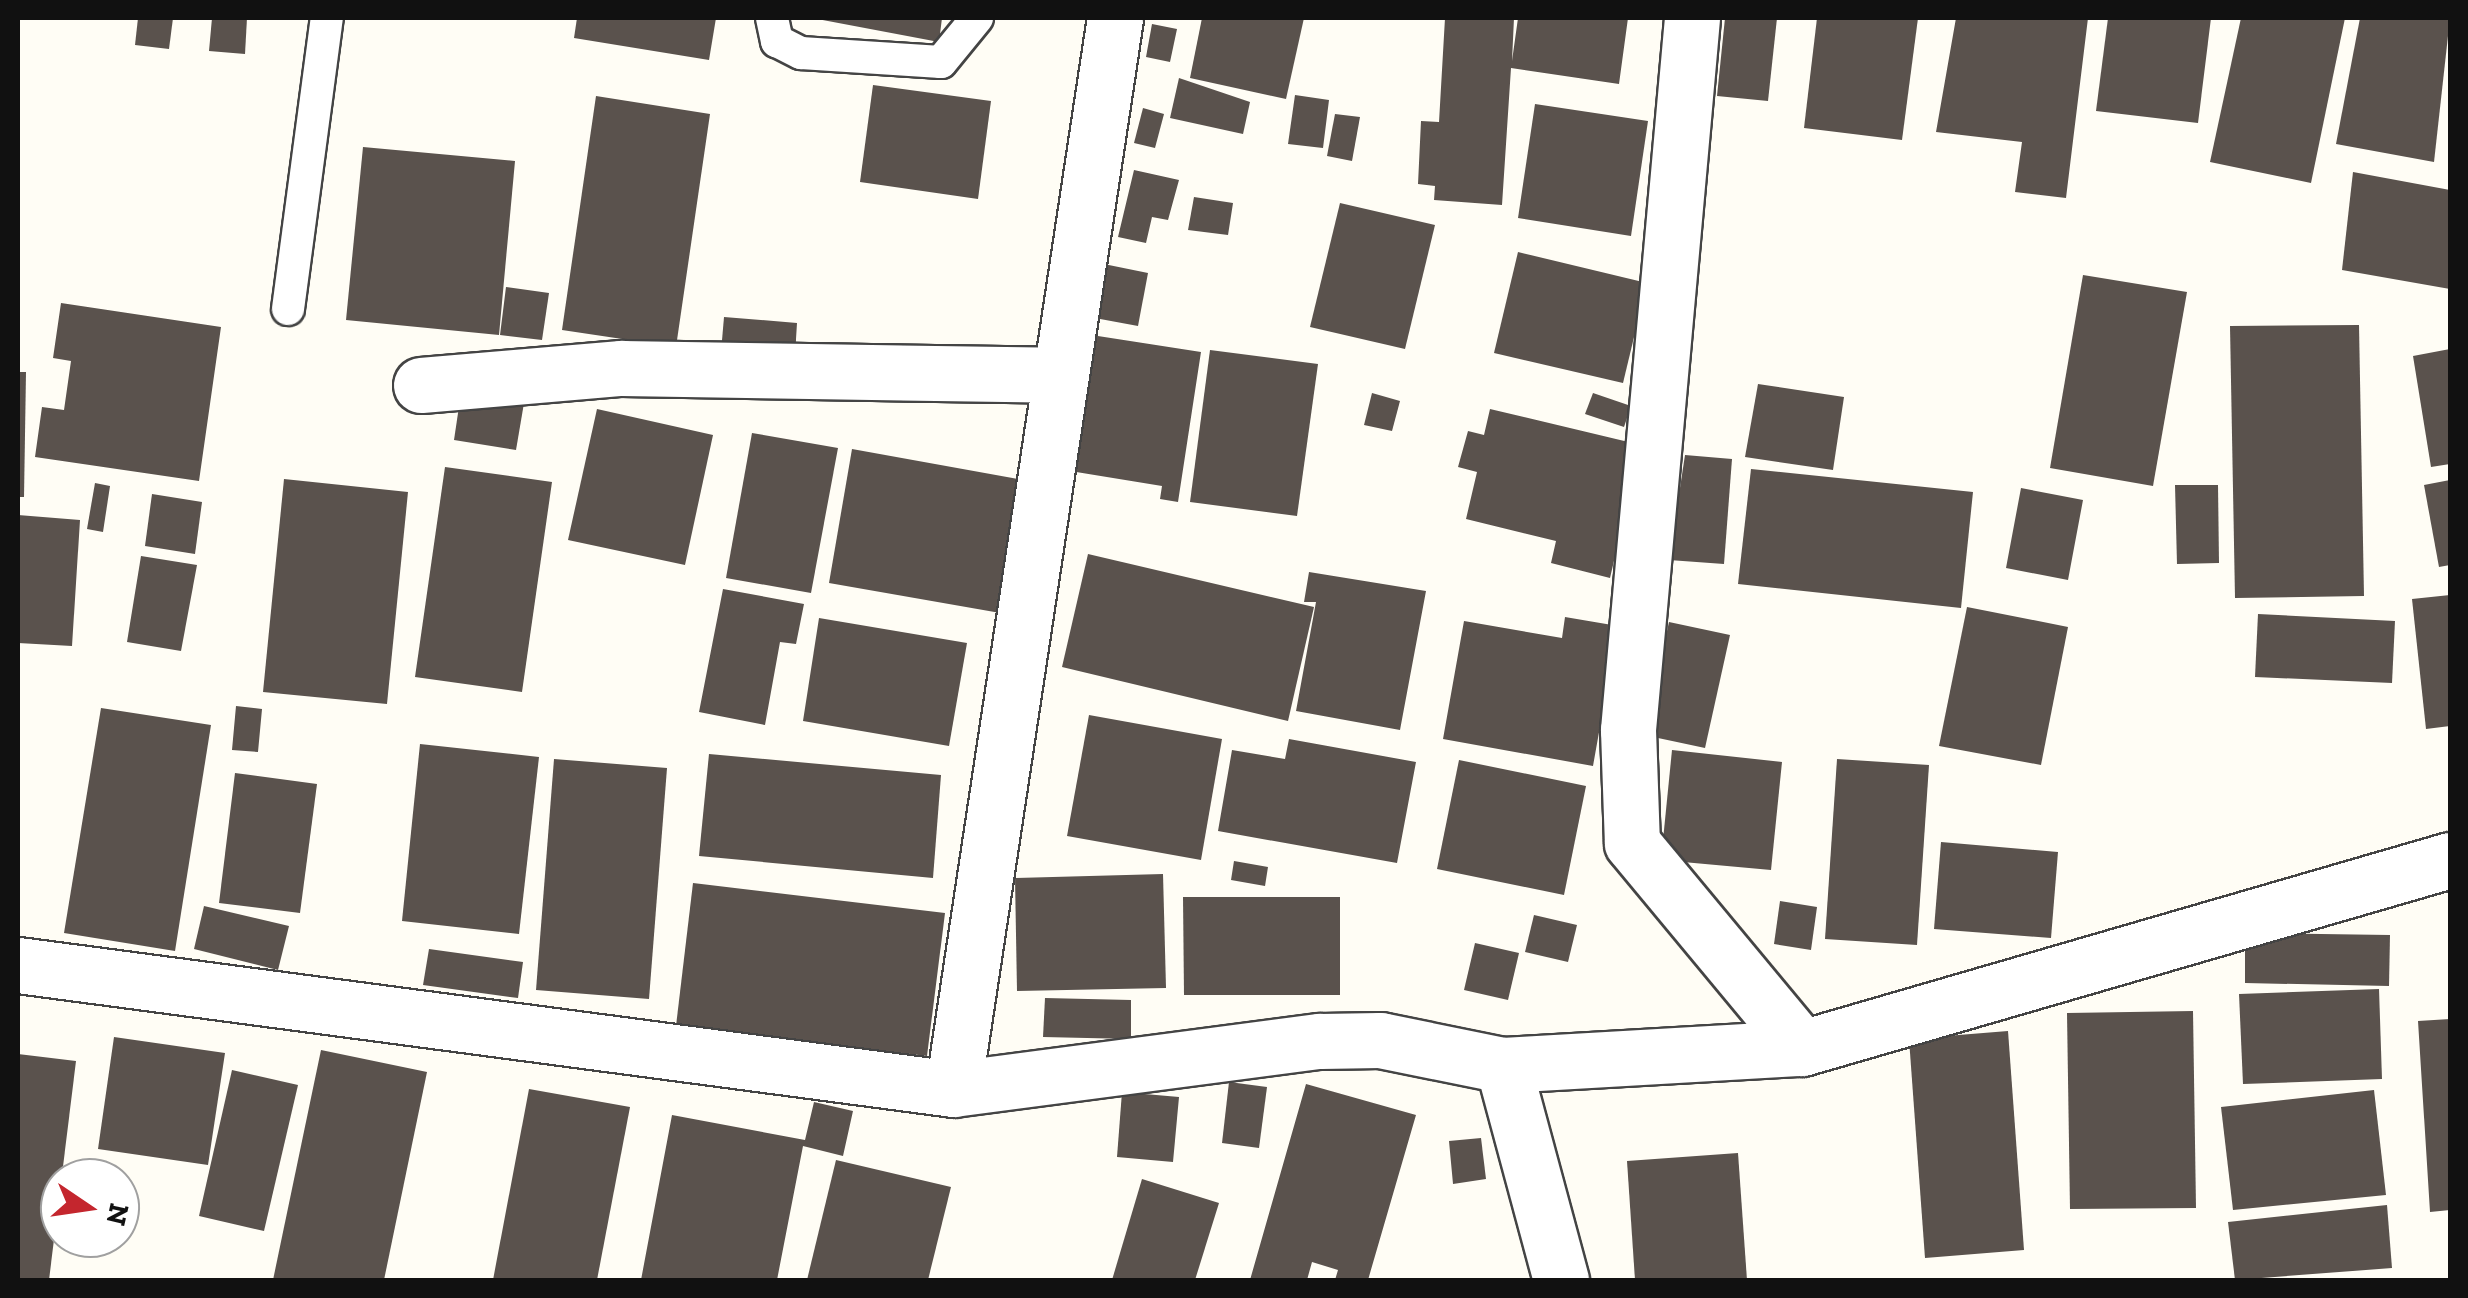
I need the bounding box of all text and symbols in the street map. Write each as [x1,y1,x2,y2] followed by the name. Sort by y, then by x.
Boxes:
[40,1158,140,1258] north arrow
[99,1200,136,1228] text: N

